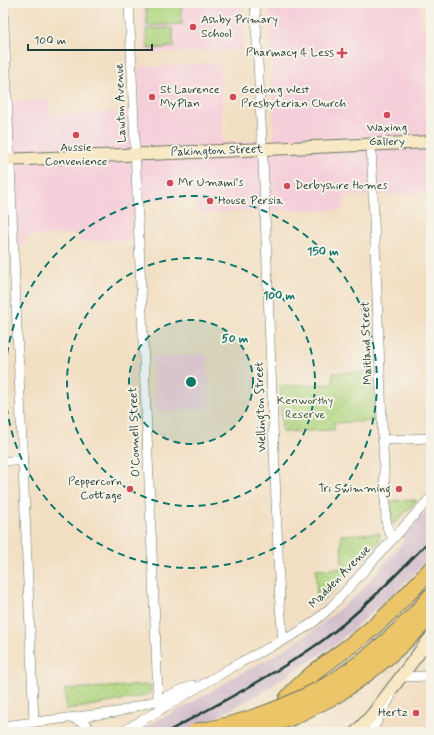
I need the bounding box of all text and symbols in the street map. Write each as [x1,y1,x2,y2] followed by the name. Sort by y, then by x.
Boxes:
[201,12,278,42] place label: Ashby Primary School
[188,22,198,32] marker: Ashby Primary School
[28,26,152,52] scale bar
[34,33,66,49] text: 100 m
[246,45,334,61] place label: Pharmacy 4 Less
[337,48,347,58] marker: Pharmacy 4 Less
[112,63,130,143] street label: Lawton Avenue
[160,82,220,112] place label: St Laurence MyPlan
[241,82,347,112] place label: Geelong West Presbyterian Church
[147,92,157,102] marker: St Laurence MyPlan
[228,92,238,102] marker: Geelong West Presbyterian Church
[382,110,392,120] marker: Waxing Gallery
[367,120,407,150] place label: Waxing Gallery
[71,130,81,140] marker: Aussie Convenience
[45,140,107,170] place label: Aussie Convenience
[170,141,264,161] street label: Pakington Street
[178,175,244,191] place label: Mr Umami's
[165,178,175,188] marker: Mr Umami's
[295,178,388,194] place label: Derbyshire Homes
[282,181,292,191] marker: Derbyshire Homes
[218,193,284,209] place label: House Persia
[205,196,215,206] marker: House Persia
[307,244,339,260] text: 150 m
[263,288,296,304] text: 100 m
[358,301,376,385] street label: Maitland Street
[222,331,249,347] text: 50 m
[251,361,272,452] street label: Wellington Street
[184,375,198,389] centre of rings
[125,386,145,477] street label: O'Connell Street
[277,393,333,423] park label: Kenworthy Reserve
[68,474,122,504] place label: Peppercorn Cottage
[318,481,391,498] place label: Tri Swimming
[125,484,135,494] marker: Peppercorn Cottage
[394,484,404,494] marker: Tri Swimming
[306,541,375,612] street label: Madden Avenue
[378,705,408,721] place label: Hertz
[411,708,421,718] marker: Hertz

